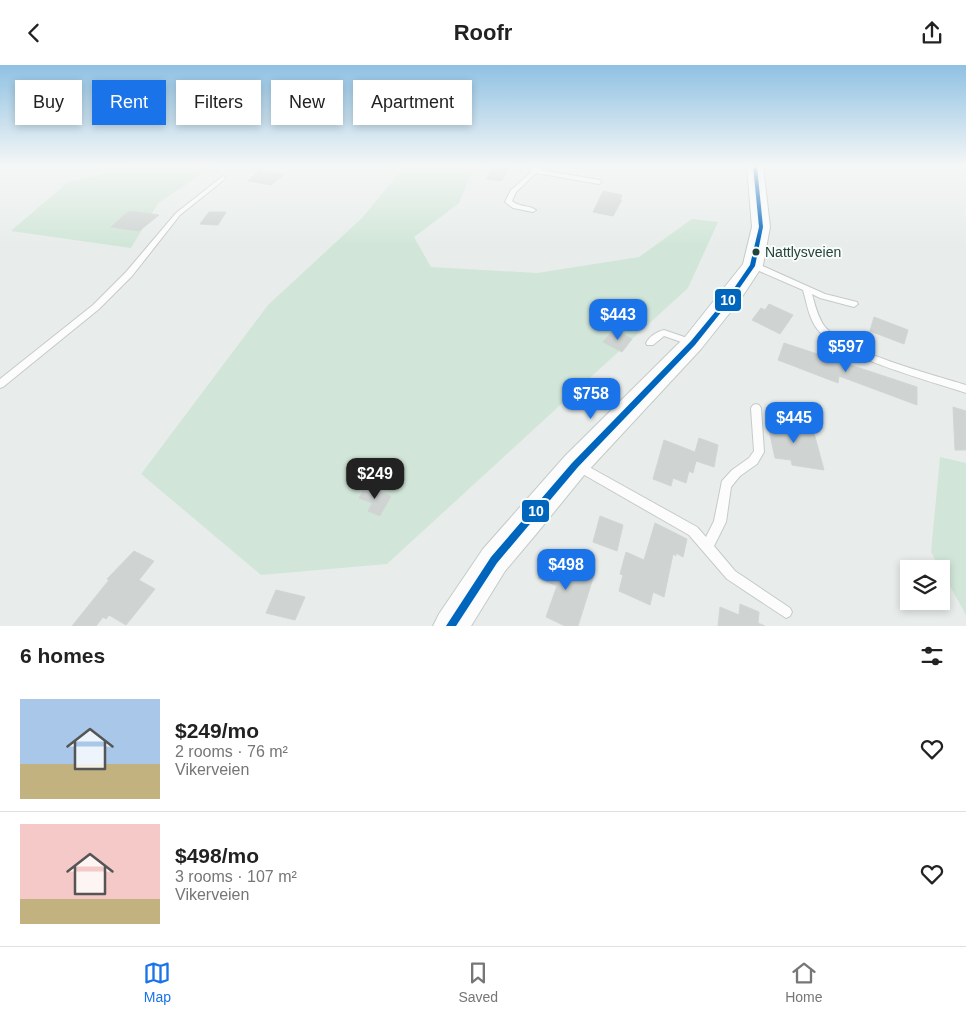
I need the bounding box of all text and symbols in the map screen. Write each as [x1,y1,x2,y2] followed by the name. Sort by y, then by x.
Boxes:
[20,19,48,47] icon: back
[918,19,946,47] icon: share
[454,20,512,45] text: Roofr
[15,80,82,125] chip: Buy
[92,80,166,125] chip: Rent
[176,80,261,125] chip: Filters
[271,80,343,125] chip: New
[353,80,472,125] chip: Apartment
[765,244,841,260] place label: Nattlysveien
[751,247,761,257] marker: Nattlysveien
[714,288,742,312] line badge: 10
[720,292,736,308] text: 10
[588,299,648,341] pin: $443
[600,306,636,323] text: $443
[816,331,876,373] pin: $597
[828,338,864,355] text: $597
[561,377,621,420] pin: $758
[573,385,609,402] text: $758
[764,401,824,444] pin: $445
[776,409,812,426] text: $445
[345,457,405,500] pin: $249
[357,465,393,482] text: $249
[521,499,550,523] line badge: 10
[528,503,544,519] text: 10
[536,549,596,591] pin: $498
[548,556,584,573] text: $498
[900,560,950,610] map controls
[900,560,950,610] button: layers
[918,642,946,670] icon: filters
[20,644,105,667] text: 6 homes
[60,719,120,779] icon: home
[175,719,259,742] text: $249/mo
[918,735,946,763] icon: heart
[175,743,288,760] text: 2 rooms · 76 m²
[175,761,249,778] text: Vikerveien
[60,844,120,904] icon: home
[175,844,259,867] text: $498/mo
[918,860,946,888] icon: heart
[175,868,297,885] text: 3 rooms · 107 m²
[175,886,249,903] text: Vikerveien
[143,959,171,1005] tab: Map
[458,959,498,1005] tab: Saved
[785,959,822,1005] tab: Home

